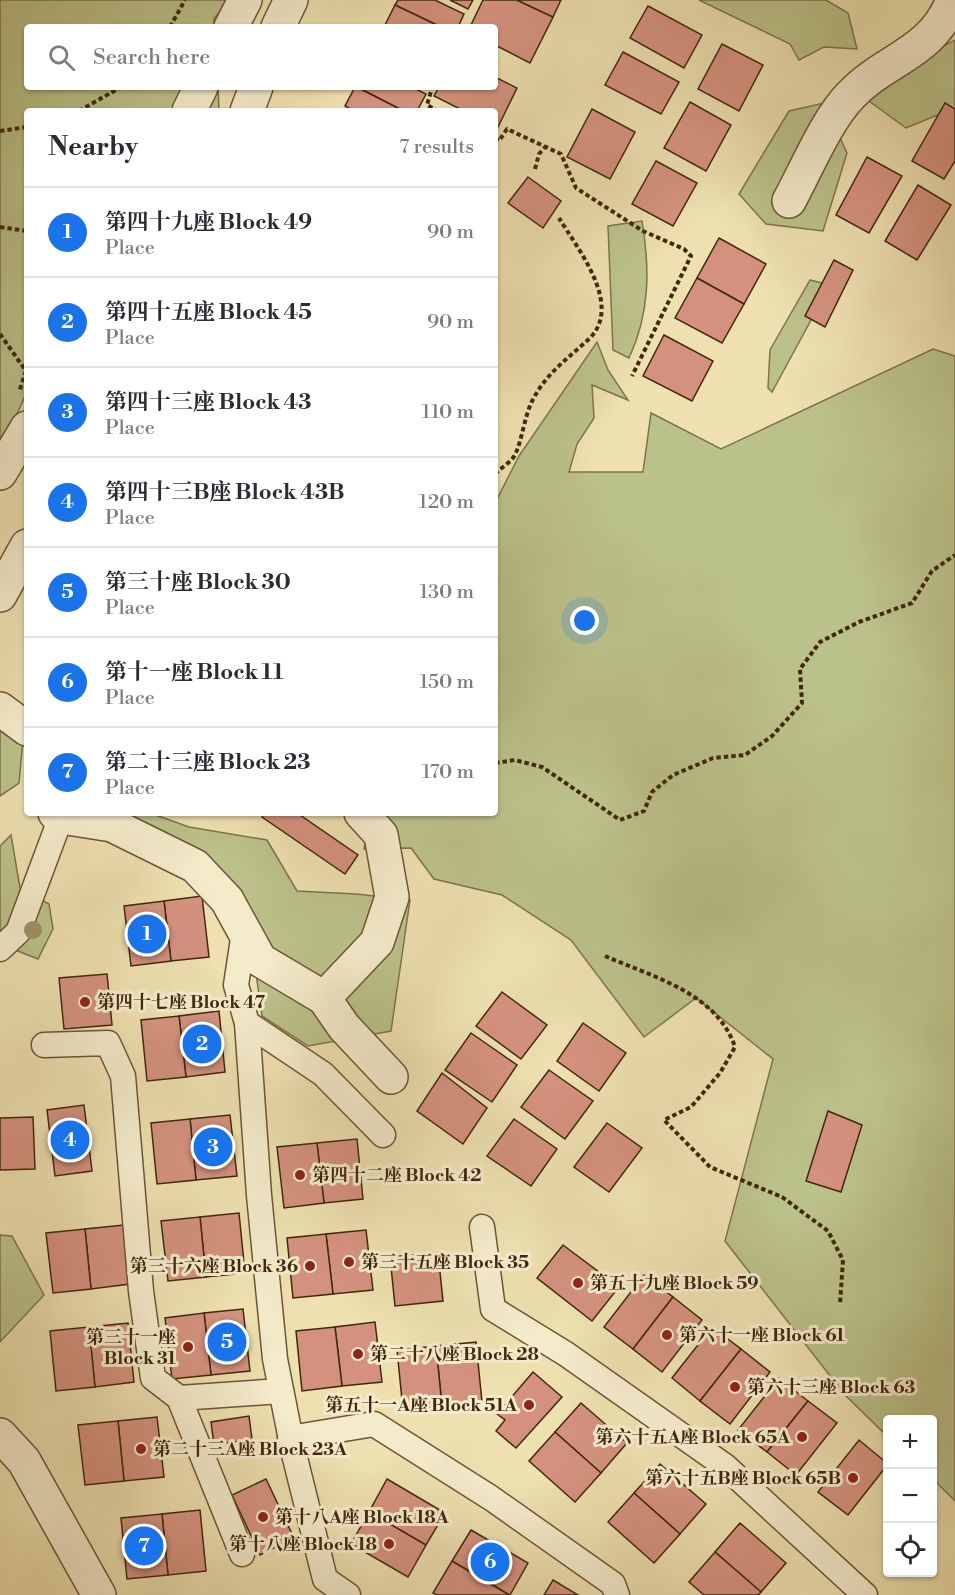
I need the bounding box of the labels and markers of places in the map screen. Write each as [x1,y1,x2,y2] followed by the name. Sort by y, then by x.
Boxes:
[128,912,166,956] pin: 1
[97,991,265,1014] place label: 第四十七座 Block 47
[78,995,92,1009] marker: 第四十七座 Block 47
[182,1022,222,1066] pin: 2
[50,1118,90,1162] pin: 4
[194,1124,232,1170] pin: 3
[312,1164,481,1187] place label: 第四十二座 Block 42
[293,1168,307,1182] marker: 第四十二座 Block 42
[361,1251,529,1274] place label: 第三十五座 Block 35
[130,1255,298,1278] place label: 第三十六座 Block 36
[342,1255,356,1269] marker: 第三十五座 Block 35
[303,1259,317,1273] marker: 第三十六座 Block 36
[590,1272,759,1295] place label: 第五十九座 Block 59
[571,1276,585,1290] marker: 第五十九座 Block 59
[208,1320,246,1364] pin: 5
[679,1324,845,1347] place label: 第六十一座 Block 61
[86,1326,176,1370] place label: 第三十一座 Block 31
[660,1328,674,1342] marker: 第六十一座 Block 61
[181,1340,195,1354] marker: 第三十一座 Block 31
[370,1343,539,1366] place label: 第二十八座 Block 28
[351,1347,365,1361] marker: 第二十八座 Block 28
[747,1376,915,1399] place label: 第六十三座 Block 63
[728,1380,742,1394] marker: 第六十三座 Block 63
[325,1394,518,1417] place label: 第五十一A座 Block 51A
[522,1398,536,1412] marker: 第五十一A座 Block 51A
[596,1426,791,1449] place label: 第六十五A座 Block 65A
[795,1430,809,1444] marker: 第六十五A座 Block 65A
[153,1438,348,1461] place label: 第二十三A座 Block 23A
[134,1442,148,1456] marker: 第二十三A座 Block 23A
[645,1467,841,1490] place label: 第六十五B座 Block 65B
[846,1471,860,1485] marker: 第六十五B座 Block 65B
[275,1506,450,1529] place label: 第十八A座 Block 18A
[256,1510,270,1524] marker: 第十八A座 Block 18A
[124,1524,164,1568] pin: 7
[229,1533,377,1556] place label: 第十八座 Block 18
[382,1537,396,1551] marker: 第十八座 Block 18
[470,1540,510,1584] pin: 6

